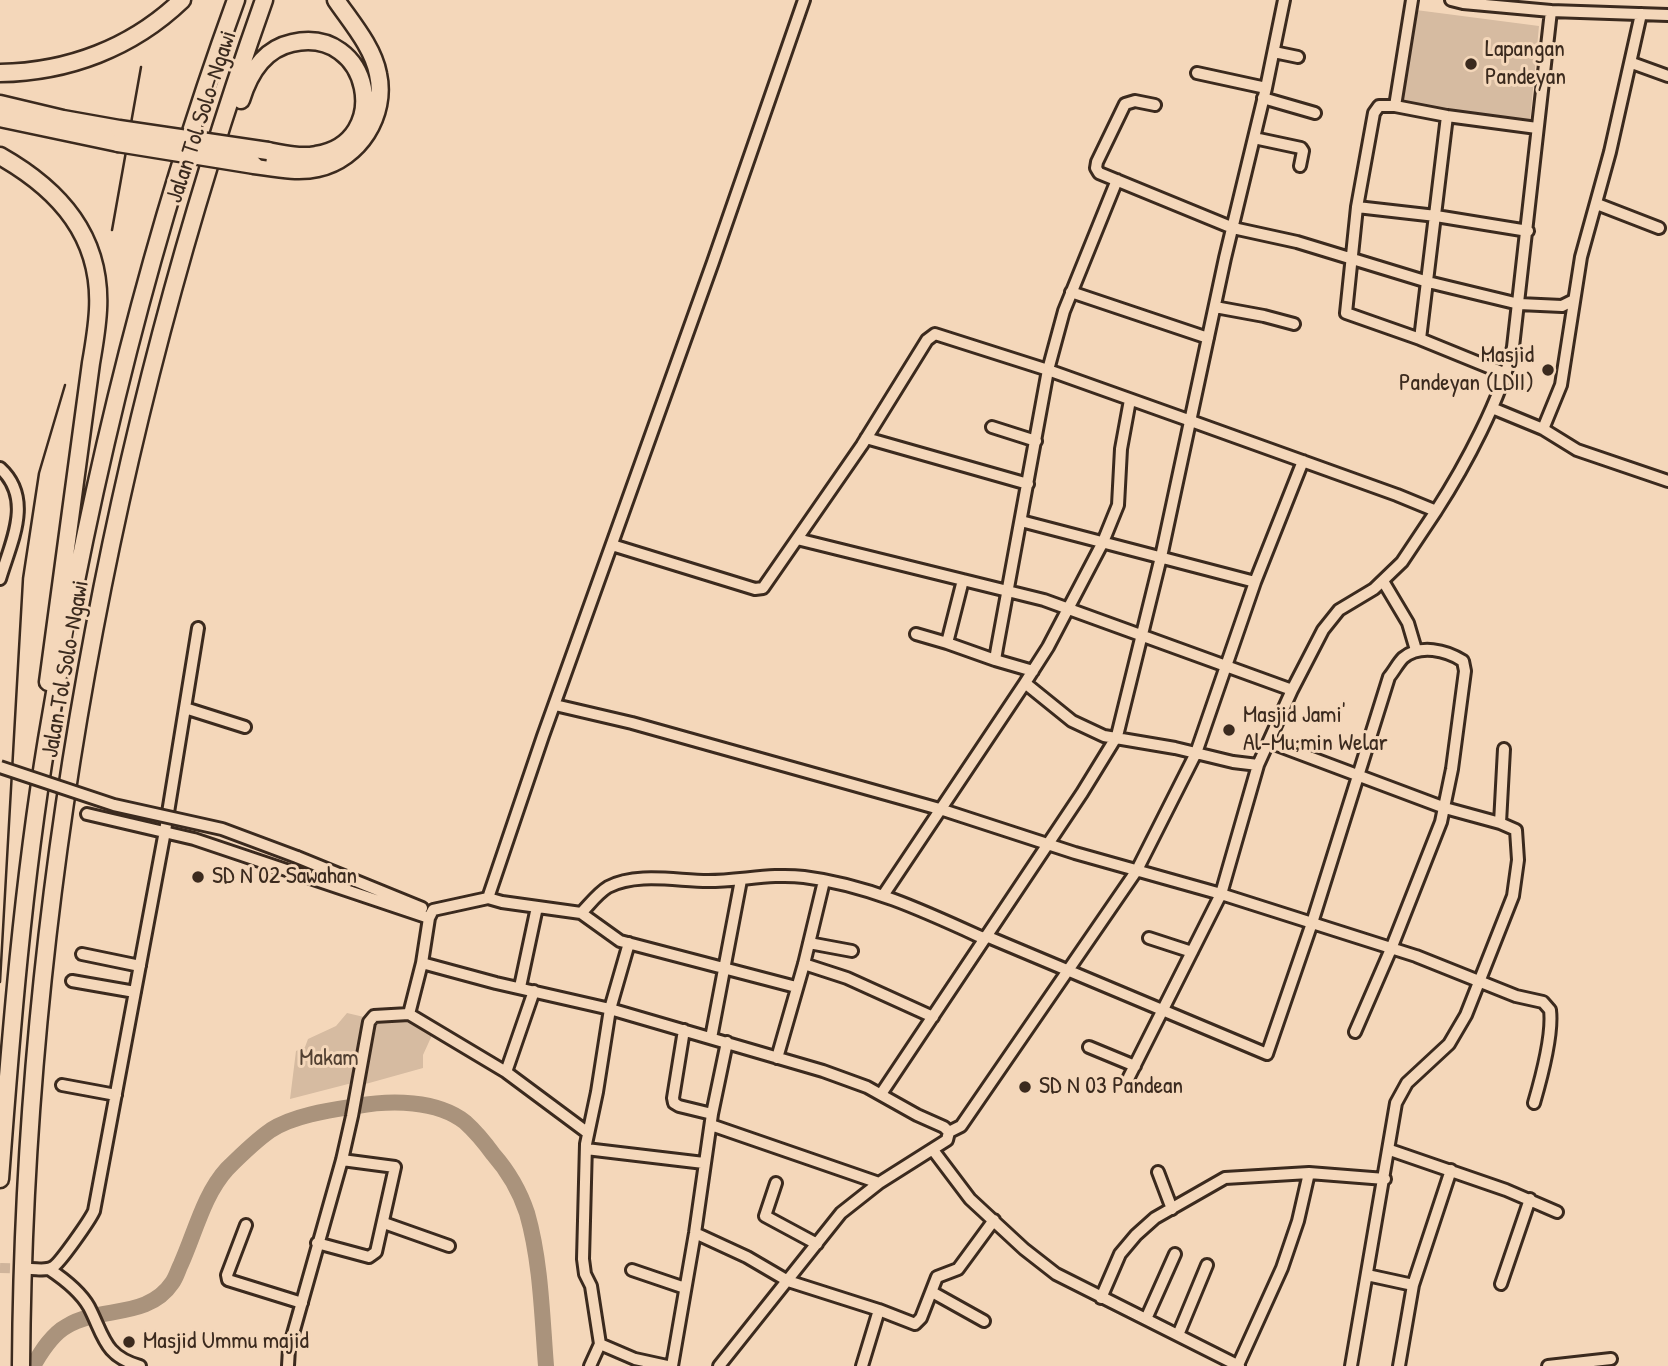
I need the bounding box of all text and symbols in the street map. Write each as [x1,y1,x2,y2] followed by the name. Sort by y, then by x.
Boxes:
[161,27,243,207] street label: Jalan Tol Solo–Ngawi
[1485,36,1566,92] place label: Lapangan Pandeyan
[1463,56,1479,72] marker: Lapangan Pandeyan
[1399,342,1534,398] place label: Masjid Pandeyan (LDII)
[1540,362,1556,378] marker: Masjid Pandeyan (LDII)
[36,578,96,760] street label: Jalan Tol Solo–Ngawi
[1243,702,1388,758] place label: Masjid Jami' Al-Mu;min Welar
[1221,722,1237,738] marker: Masjid Jami' Al-Mu;min Welar
[212,863,357,891] place label: SD N 02 Sawahan
[190,869,206,885] marker: SD N 02 Sawahan
[299,1045,359,1073] park label: Makam
[1039,1073,1183,1101] place label: SD N 03 Pandean
[1017,1079,1033,1095] marker: SD N 03 Pandean
[143,1328,309,1356] place label: Masjid Ummu majid
[121,1334,137,1350] marker: Masjid Ummu majid

